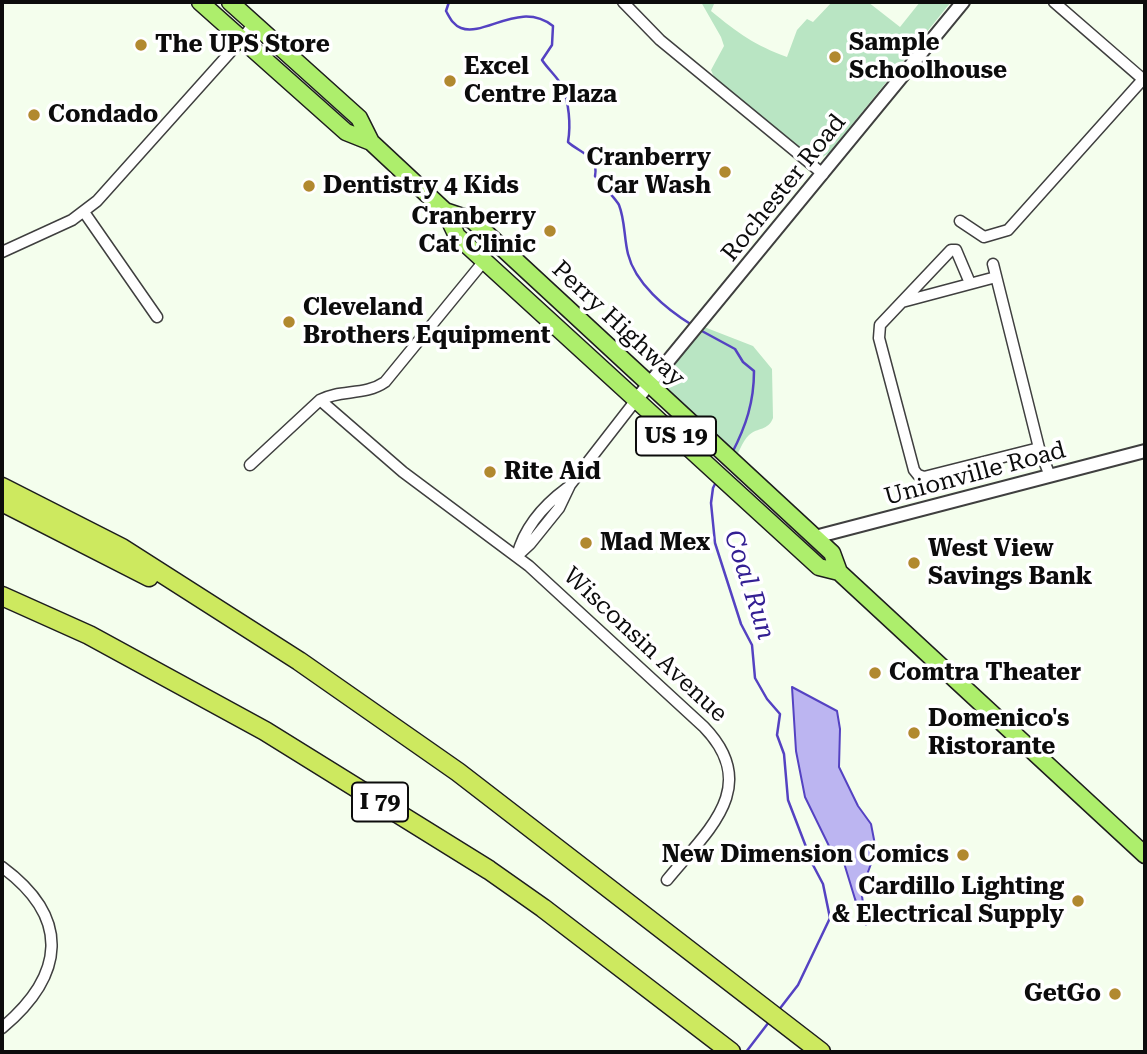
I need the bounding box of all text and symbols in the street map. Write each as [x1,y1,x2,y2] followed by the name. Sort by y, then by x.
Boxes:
[849,29,1007,85] place label: Sample Schoolhouse
[155,31,330,59] place label: The UPS Store
[133,37,149,53] marker: The UPS Store
[827,49,843,65] marker: Sample Schoolhouse
[464,53,617,109] place label: Excel Centre Plaza
[442,73,458,89] marker: Excel Centre Plaza
[48,101,158,129] place label: Condado
[26,107,42,123] marker: Condado
[716,108,852,268] street label: Rochester Road
[587,144,711,200] place label: Cranberry Car Wash
[717,164,733,180] marker: Cranberry Car Wash
[323,172,519,200] place label: Dentistry 4 Kids
[301,178,317,194] marker: Dentistry 4 Kids
[412,203,536,259] place label: Cranberry Cat Clinic
[542,223,558,239] marker: Cranberry Cat Clinic
[546,255,690,393] street label: Perry Highway
[303,294,550,350] place label: Cleveland Brothers Equipment
[281,314,297,330] marker: Cleveland Brothers Equipment
[636,416,716,456] road number: US 19
[881,436,1069,512] street label: Unionville Road
[504,458,601,486] place label: Rite Aid
[482,464,498,480] marker: Rite Aid
[717,526,781,644] water label: Coal Run
[600,529,710,557] place label: Mad Mex
[578,535,594,551] marker: Mad Mex
[928,535,1092,591] place label: West View Savings Bank
[906,555,922,571] marker: West View Savings Bank
[557,562,733,728] street label: Wisconsin Avenue
[889,659,1081,687] place label: Comtra Theater
[867,665,883,681] marker: Comtra Theater
[928,705,1069,761] place label: Domenico's Ristorante
[906,725,922,741] marker: Domenico's Ristorante
[352,782,408,822] road number: I 79
[662,841,949,869] place label: New Dimension Comics
[955,847,971,863] marker: New Dimension Comics
[831,873,1064,929] place label: Cardillo Lighting & Electrical Supply
[1070,893,1086,909] marker: Cardillo Lighting & Electrical Supply
[1024,980,1101,1008] place label: GetGo
[1107,986,1123,1002] marker: GetGo

